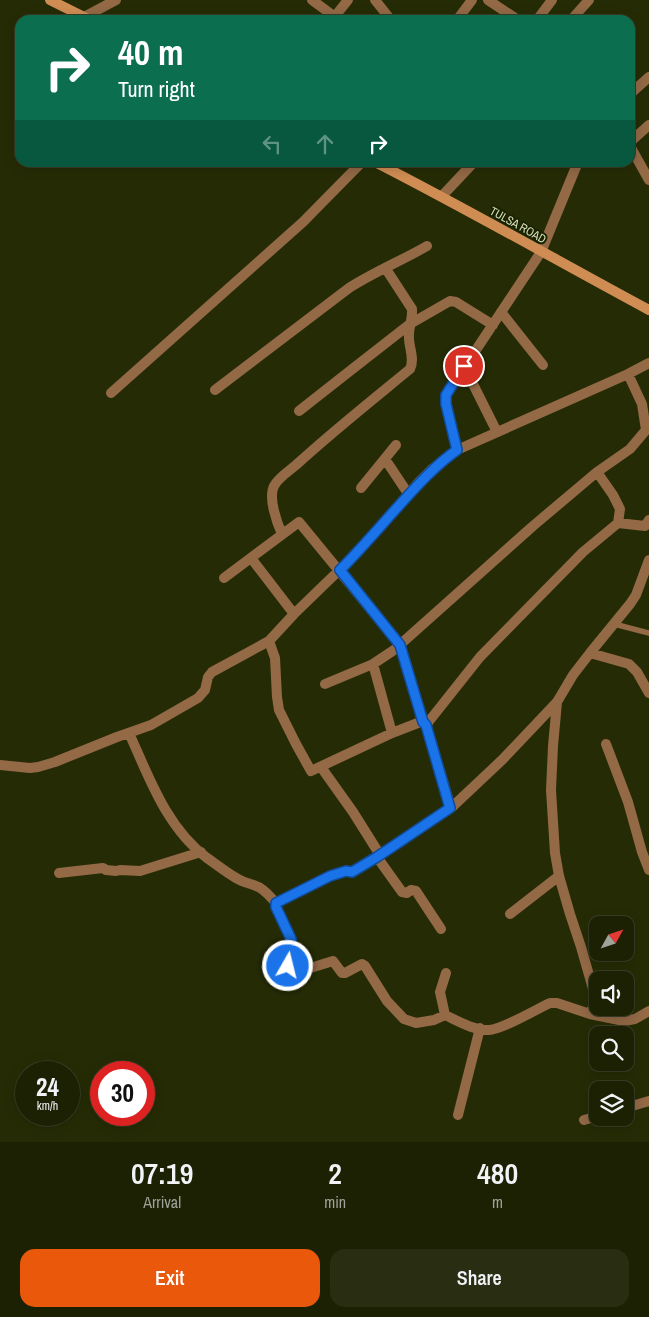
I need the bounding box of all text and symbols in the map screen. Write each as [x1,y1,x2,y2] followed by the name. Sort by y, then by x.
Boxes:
[118,29,183,76] text: 40 m
[35,35,100,100] icon: right
[118,74,195,104] text: Turn right
[258,130,286,158] icon: left
[311,130,339,158] icon: ahead
[364,130,392,158] icon: right
[487,203,549,247] street label: TULSA ROAD
[443,345,485,387] pin
[450,352,478,380] icon: arrive
[589,916,634,961] north arrow
[589,916,634,1126] map controls
[261,939,313,991] position arrow
[589,971,634,1016] button: sound
[589,1026,634,1071] button: search
[90,1061,155,1126] speed limit sign: 30
[36,1070,59,1104] text: 24
[589,1081,634,1126] button: layers
[37,1098,58,1114] text: km/h
[131,1153,193,1193] text: 07:19
[328,1153,342,1193] text: 2
[477,1153,518,1193] text: 480
[143,1191,181,1213] text: Arrival
[324,1191,346,1213] text: min
[492,1191,503,1213] text: m
[20,1249,320,1307] button: Exit
[330,1249,629,1307] button: Share

